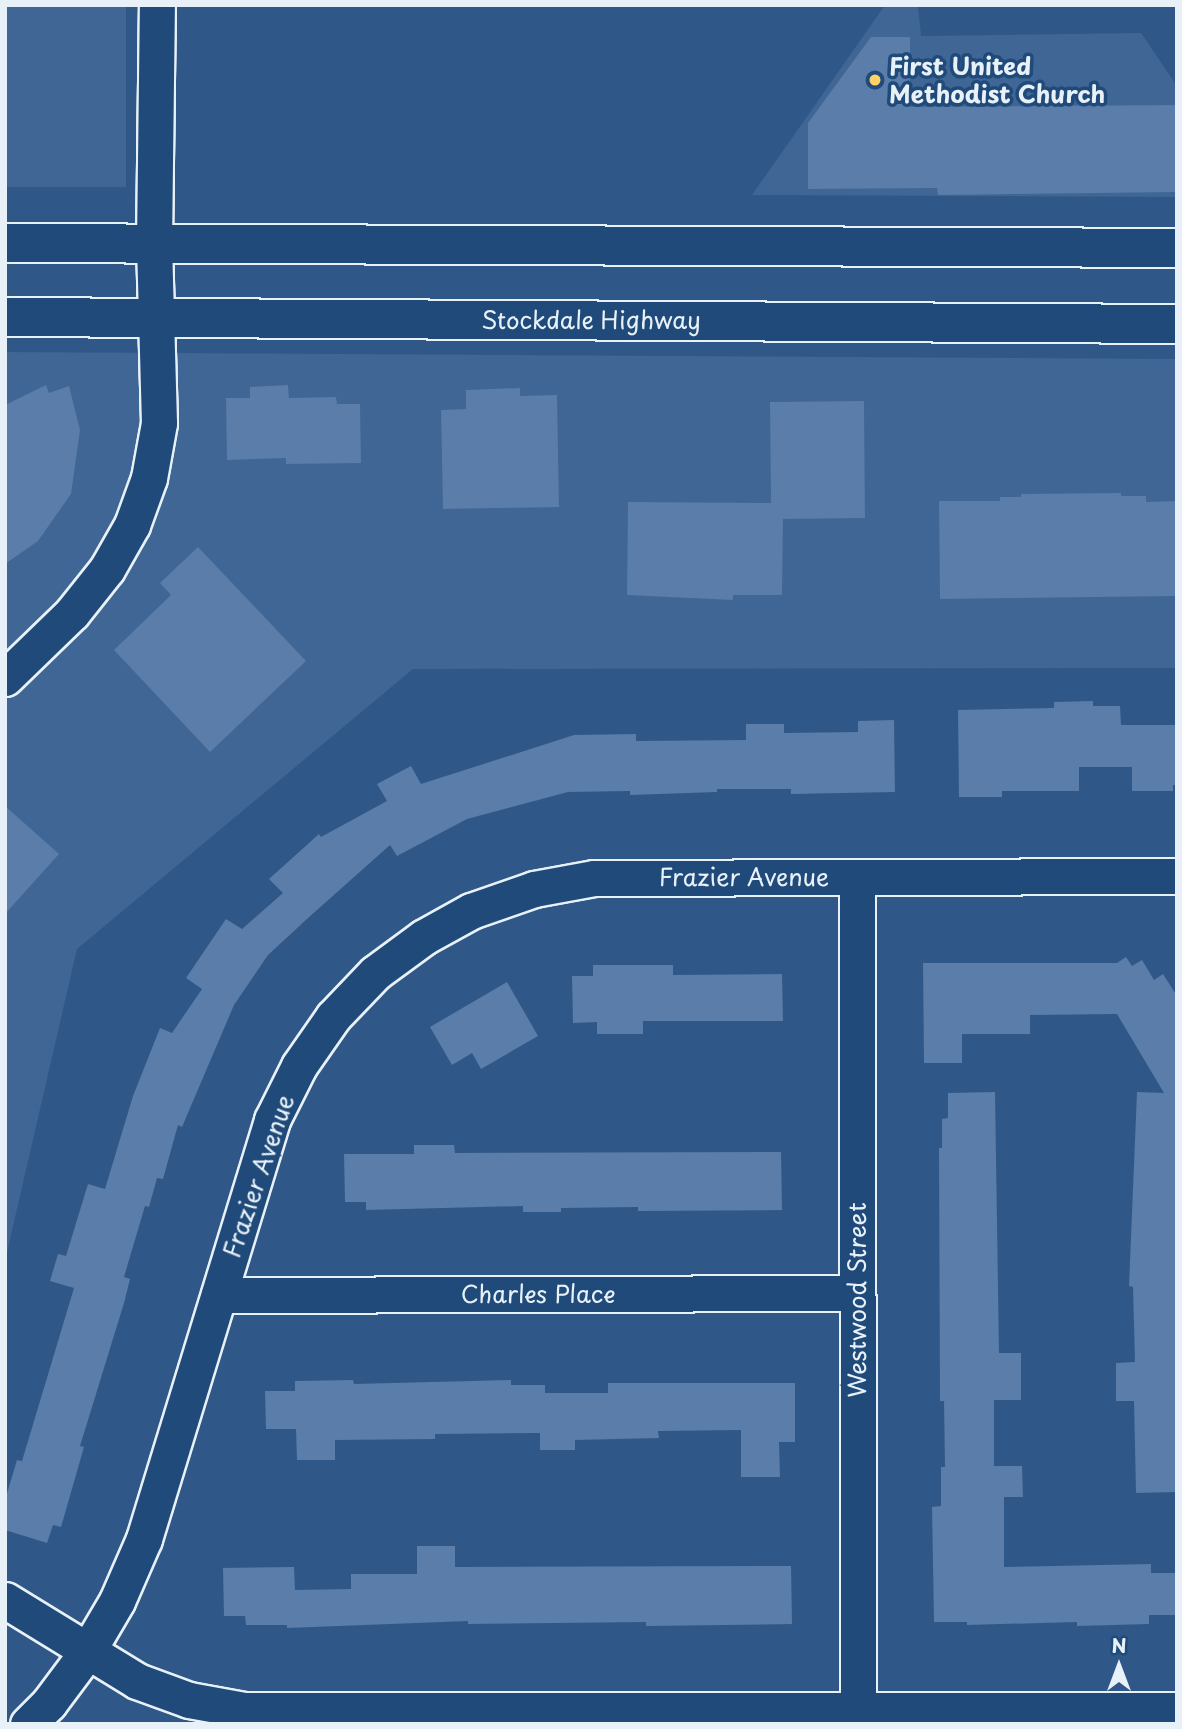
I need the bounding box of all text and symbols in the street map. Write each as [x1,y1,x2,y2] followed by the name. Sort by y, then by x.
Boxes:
[889,52,1106,108] place label: First United Methodist Church
[867,72,883,88] marker: First United Methodist Church
[480,306,702,334] street label: Stockdale Highway
[659,863,829,891] street label: Frazier Avenue
[217,1091,299,1261] street label: Frazier Avenue
[843,1202,871,1398] street label: Westwood Street
[459,1280,617,1308] street label: Charles Place
[1084,1631,1154,1701] north arrow
[1111,1631,1127,1659] text: N

